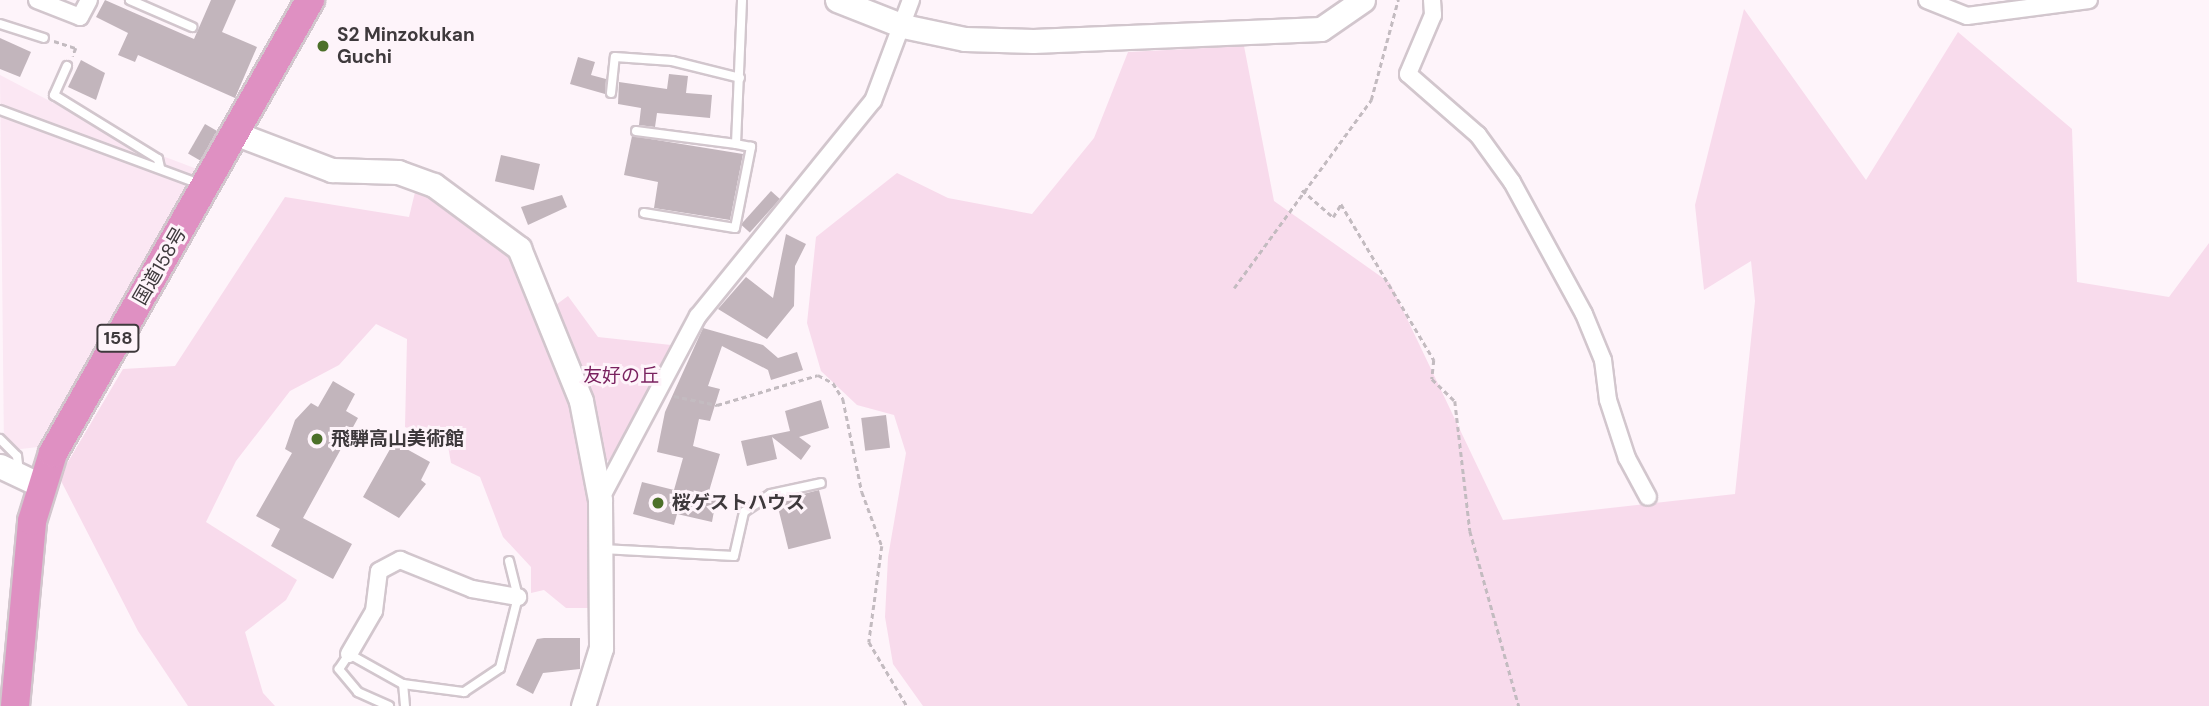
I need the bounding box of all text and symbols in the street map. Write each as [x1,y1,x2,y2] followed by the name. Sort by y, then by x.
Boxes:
[337,24,475,68] place label: S2 Minzokukan Guchi
[315,38,331,54] marker: S2 Minzokukan Guchi
[129,223,191,309] street label: 国道158号
[95,324,141,352] road number: 158
[583,365,659,387] park label: 友好の丘
[331,428,464,450] place label: 飛騨高山美術館
[309,431,325,447] marker: 飛騨高山美術館
[672,492,805,514] place label: 桜ゲストハウス
[650,495,666,511] marker: 桜ゲストハウス

